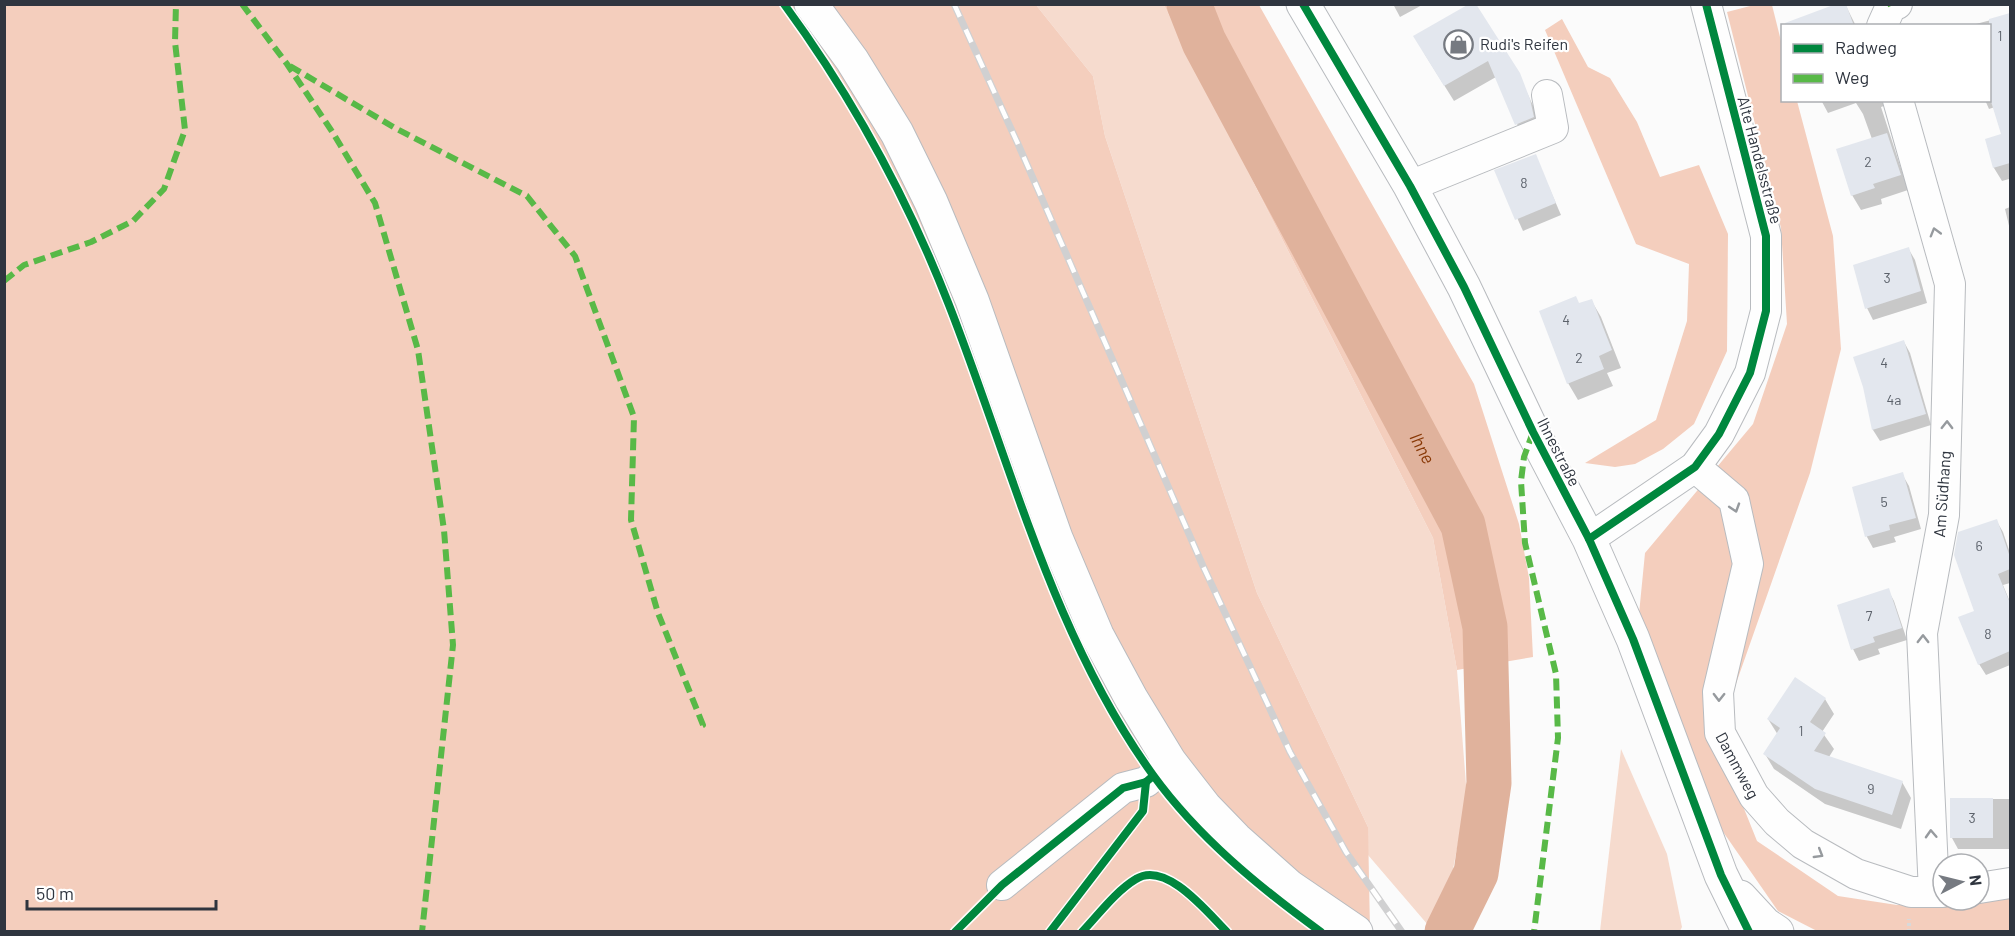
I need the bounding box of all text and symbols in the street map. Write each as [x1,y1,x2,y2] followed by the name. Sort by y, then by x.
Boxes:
[1781,24,1991,102] legend
[1998,27,2002,44] house number: 1
[1443,28,1475,60] shop icon: Rudi's Reifen
[1480,34,1568,53] place label: Rudi's Reifen
[1835,36,1897,58] text: Radweg
[1835,66,1869,88] text: Weg
[1734,94,1787,226] street label: Alte Handelsstraße
[1864,153,1872,170] house number: 2
[1520,174,1528,191] house number: 8
[1930,227,1942,238] one-way arrow
[1883,269,1891,286] house number: 3
[1562,311,1570,328] house number: 4
[1575,349,1583,366] house number: 2
[1880,354,1888,371] house number: 4
[1887,391,1901,408] house number: 4a
[1534,414,1585,489] street label: Ihnestraße
[1940,421,1953,430] one-way arrow
[1405,428,1440,467] water label: Ihne
[1929,450,1954,538] street label: Am Südhang
[1880,493,1888,510] house number: 5
[1728,502,1740,512] one-way arrow
[1975,537,1983,554] house number: 6
[1866,607,1873,624] house number: 7
[1984,625,1992,642] house number: 8
[1917,635,1929,644] one-way arrow
[1713,693,1725,702] one-way arrow
[1799,722,1803,739] house number: 1
[1712,729,1764,802] street label: Dammweg
[1867,780,1875,797] house number: 9
[1968,809,1976,826] house number: 3
[1925,829,1938,838] one-way arrow
[1813,847,1823,858] one-way arrow
[1931,852,1991,912] north arrow
[27,873,216,911] scale bar
[1966,874,1986,887] text: N
[36,882,74,904] text: 50 m

